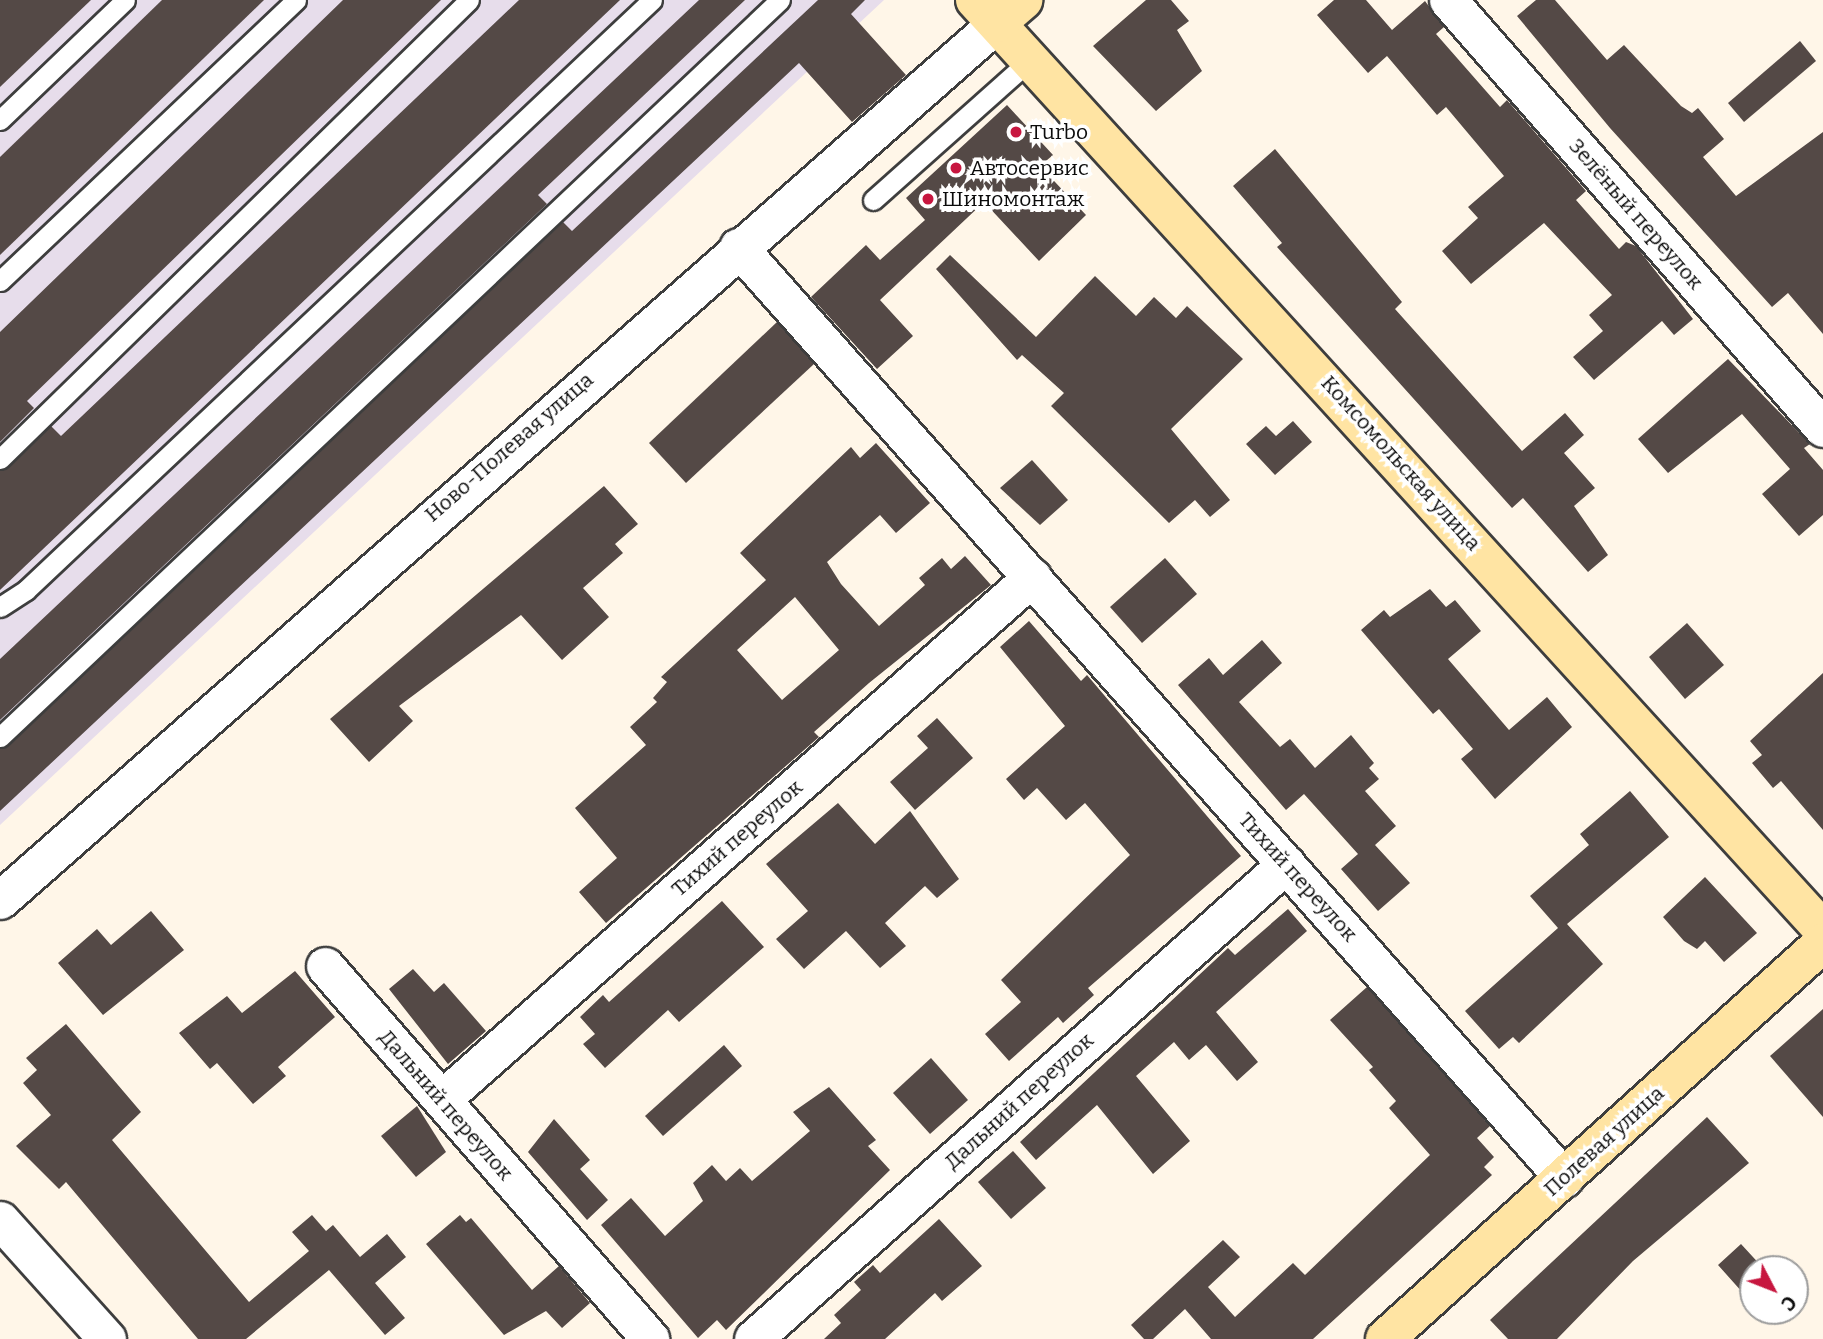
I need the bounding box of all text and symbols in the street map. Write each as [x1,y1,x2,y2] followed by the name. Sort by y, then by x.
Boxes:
[1030,119,1088,145] place label: Turbo
[1008,124,1024,140] marker: Turbo
[1564,133,1708,295] street label: Зелёный переулок
[970,155,1089,181] place label: Автосервис
[948,160,964,176] marker: Автосервис
[942,186,1084,212] place label: Шиномонтаж
[920,191,936,207] marker: Шиномонтаж
[420,367,598,527] street label: Ново-Полевая улица
[1316,370,1486,556] street label: Комсомольская улица
[667,774,807,902] street label: Тихий переулок
[1233,807,1363,947] street label: Тихий переулок
[374,1025,518,1185] street label: Дальний переулок
[940,1028,1098,1174] street label: Дальний переулок
[1539,1080,1669,1202] street label: Полевая улица
[1739,1255,1809,1325] north arrow
[1776,1291,1801,1315] text: С

